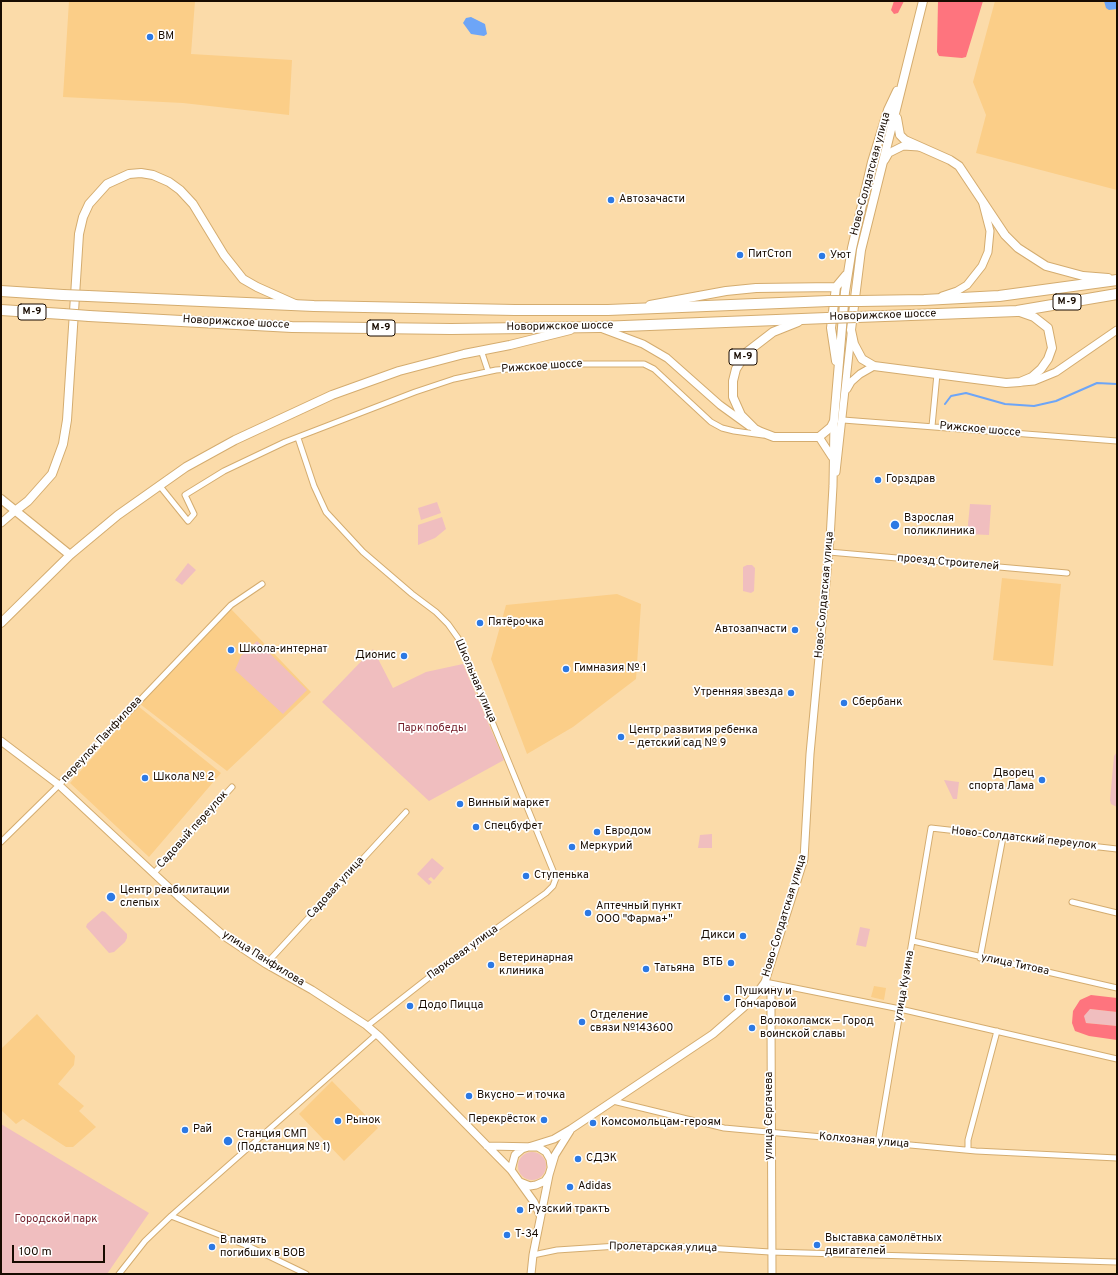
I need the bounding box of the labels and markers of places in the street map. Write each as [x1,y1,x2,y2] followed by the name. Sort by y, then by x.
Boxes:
[158,30,174,44] place label: ВМ
[145,32,155,42] marker: ВМ
[619,193,685,207] place label: Автозачасти
[606,195,616,205] marker: Автозачасти
[748,248,792,262] place label: ПитСтоп
[830,249,851,263] place label: Уют
[735,250,745,260] marker: ПитСтоп
[817,251,827,261] marker: Уют
[886,473,935,487] place label: Горздрав
[873,475,883,485] marker: Горздрав
[904,512,975,538] place label: Взрослая поликлиника
[889,519,901,531] marker: Взрослая поликлиника
[488,616,544,630] place label: Пятёрочка
[475,618,485,628] marker: Пятёрочка
[715,623,787,637] place label: Автозапчасти
[790,625,800,635] marker: Автозапчасти
[239,643,328,657] place label: Школа-интернат
[226,645,236,655] marker: Школа-интернат
[355,649,396,663] place label: Дионис
[399,651,409,661] marker: Дионис
[574,662,646,676] place label: Гимназия № 1
[561,664,571,674] marker: Гимназия № 1
[693,686,783,700] place label: Утренняя звезда
[786,688,796,698] marker: Утренняя звезда
[852,696,902,710] place label: Сбербанк
[839,698,849,708] marker: Сбербанк
[629,724,757,750] place label: Центр развития ребенка – детский сад № 9
[616,732,626,742] marker: Центр развития ребенка – детский сад № 9
[969,767,1034,793] place label: Дворец спорта Лама
[153,771,214,785] place label: Школа № 2
[140,773,150,783] marker: Школа № 2
[1037,775,1047,785] marker: Дворец спорта Лама
[468,797,549,811] place label: Винный маркет
[455,799,465,809] marker: Винный маркет
[484,820,542,834] place label: Спецбуфет
[471,822,481,832] marker: Спецбуфет
[605,825,651,839] place label: Евродом
[592,827,602,837] marker: Евродом
[580,840,633,854] place label: Меркурий
[567,842,577,852] marker: Меркурий
[534,869,589,883] place label: Ступенька
[521,871,531,881] marker: Ступенька
[120,884,229,910] place label: Центр реабилитации слепых
[105,891,117,903] marker: Центр реабилитации слепых
[596,900,682,926] place label: Аптечный пункт ООО "Фарма+"
[583,908,593,918] marker: Аптечный пункт ООО "Фарма+"
[701,929,735,943] place label: Дикси
[738,931,748,941] marker: Дикси
[499,952,573,978] place label: Ветеринарная клиника
[702,956,723,970] place label: ВТБ
[726,958,736,968] marker: ВТБ
[486,960,496,970] marker: Ветеринарная клиника
[654,962,695,976] place label: Татьяна
[641,964,651,974] marker: Татьяна
[735,985,797,1011] place label: Пушкину и Гончаровой
[722,993,732,1003] marker: Пушкину и Гончаровой
[418,999,483,1013] place label: Додо Пицца
[405,1001,415,1011] marker: Додо Пицца
[590,1009,673,1035] place label: Отделение связи №143600
[760,1015,874,1041] place label: Волоколамск — Город воинской славы
[577,1017,587,1027] marker: Отделение связи №143600
[747,1023,757,1033] marker: Волоколамск — Город воинской славы
[477,1089,565,1103] place label: Вкусно — и точка
[464,1091,474,1101] marker: Вкусно — и точка
[468,1113,536,1127] place label: Перекрёсток
[346,1114,381,1128] place label: Рынок
[539,1115,549,1125] marker: Перекрёсток
[333,1116,343,1126] marker: Рынок
[601,1116,721,1130] place label: Комсомольцам-героям
[588,1118,598,1128] marker: Комсомольцам-героям
[193,1123,212,1137] place label: Рай
[180,1125,190,1135] marker: Рай
[237,1128,330,1154] place label: Станция СМП (Подстанция № 1)
[222,1135,234,1147] marker: Станция СМП (Подстанция № 1)
[586,1152,617,1166] place label: СДЭК
[573,1154,583,1164] marker: СДЭК
[578,1180,611,1194] place label: Adidas
[565,1182,575,1192] marker: Adidas
[528,1203,610,1217] place label: Рузский трактъ
[515,1205,525,1215] marker: Рузский трактъ
[515,1228,539,1242] place label: Т-34
[502,1230,512,1240] marker: Т-34
[825,1232,942,1258] place label: Выставка самолётных двигателей
[220,1234,305,1260] place label: В память погибших в ВОВ
[812,1240,822,1250] marker: Выставка самолётных двигателей
[207,1242,217,1252] marker: В память погибших в ВОВ

